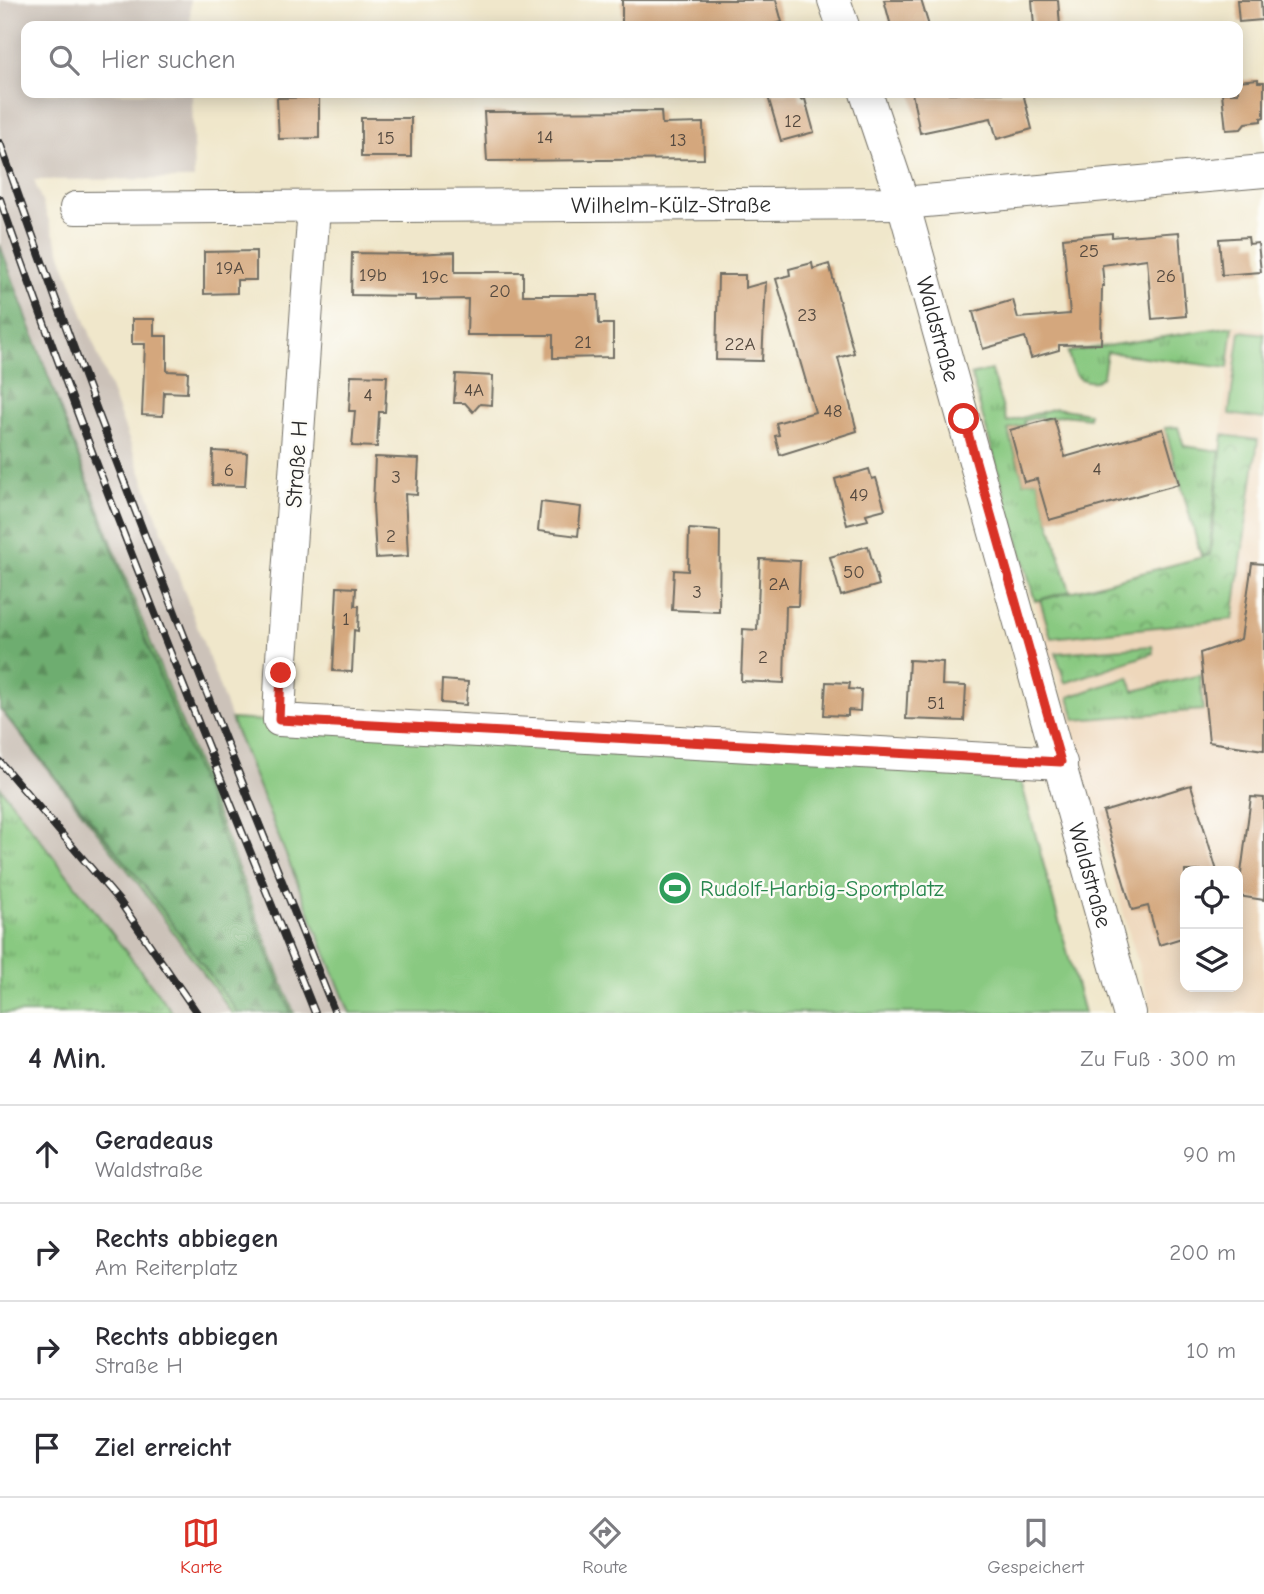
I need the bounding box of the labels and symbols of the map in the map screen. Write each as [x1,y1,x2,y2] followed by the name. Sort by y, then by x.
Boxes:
[784,110,802,132] house number: 12
[537,126,553,148] house number: 14
[377,127,395,149] house number: 15
[669,129,687,151] house number: 13
[571,191,771,219] street label: Wilhelm-Külz-Straße
[1079,240,1099,262] house number: 25
[216,257,244,279] house number: 19A
[359,264,387,286] house number: 19b
[1156,265,1176,287] house number: 26
[422,266,448,288] house number: 19c
[910,274,965,385] street label: Waldstraße
[489,280,511,302] house number: 20
[797,304,817,326] house number: 23
[574,331,592,353] house number: 21
[725,333,755,355] house number: 22A
[464,379,484,401] house number: 4A
[363,384,373,406] house number: 4
[824,400,842,422] house number: 48
[948,403,979,434] route start
[280,419,313,509] street label: Straße H
[1092,458,1102,480] house number: 4
[224,459,234,481] house number: 6
[391,466,401,488] house number: 3
[849,484,869,506] house number: 49
[386,525,396,547] house number: 2
[843,561,865,583] house number: 50
[769,573,789,595] house number: 2A
[692,581,702,603] house number: 3
[342,608,350,630] house number: 1
[758,646,768,668] house number: 2
[265,657,296,688] route end
[927,692,945,714] house number: 51
[1063,820,1118,931] street label: Waldstraße
[656,869,694,907] sports icon: Rudolf-Harbig-Sportplatz
[700,875,944,902] place label: Rudolf-Harbig-Sportplatz

